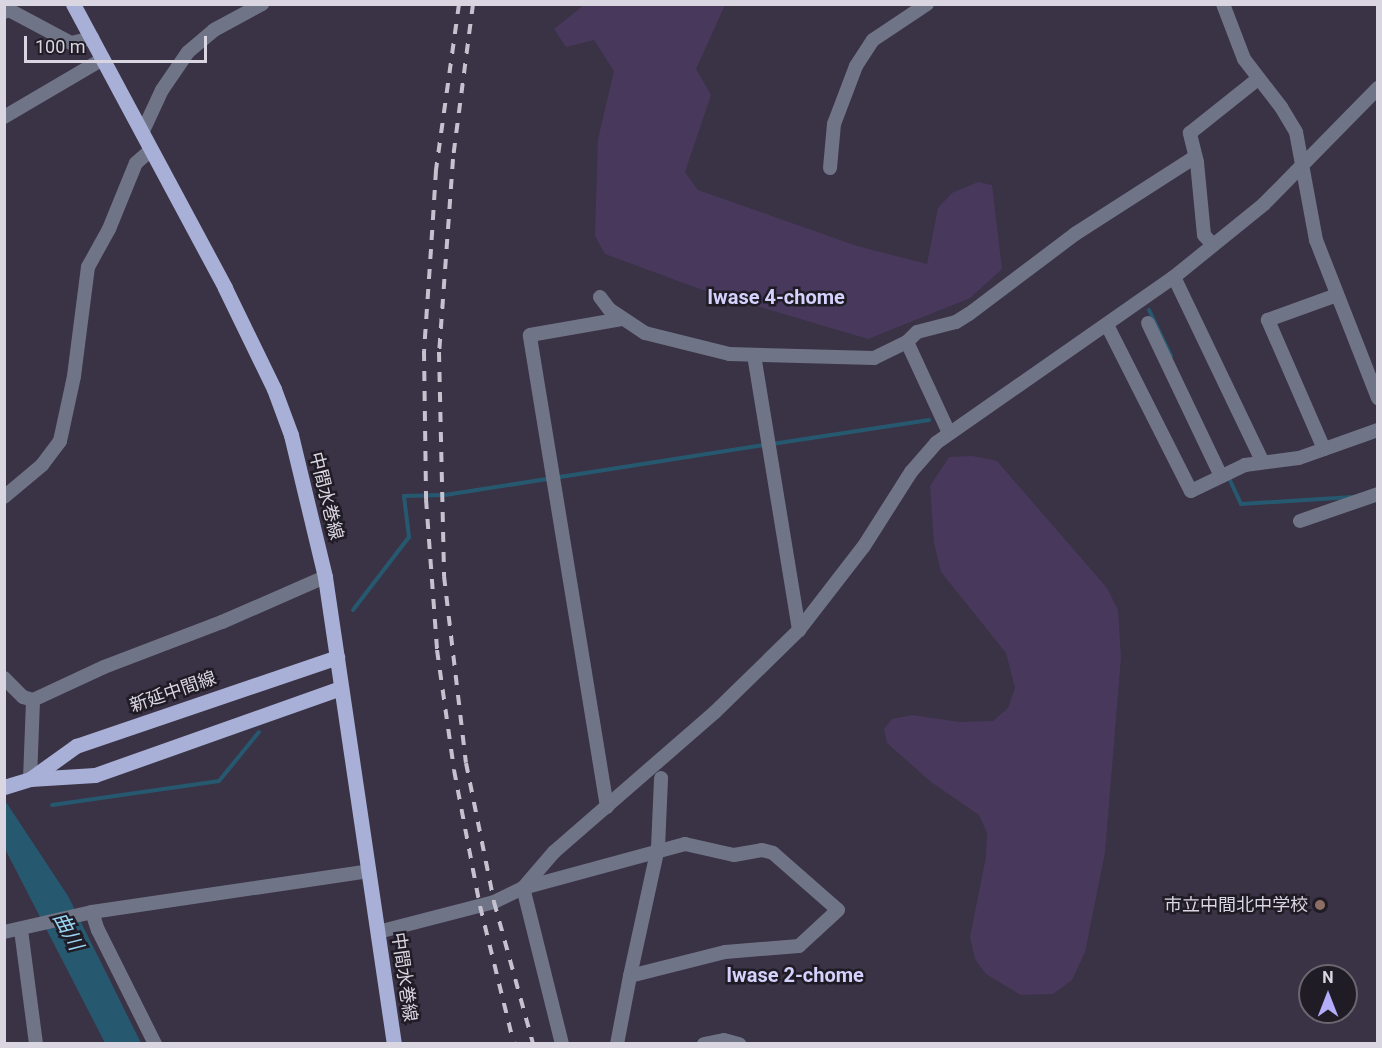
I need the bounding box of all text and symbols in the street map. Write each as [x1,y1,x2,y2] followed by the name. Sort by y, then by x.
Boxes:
[27,24,210,62] scale bar
[35,36,86,57] text: 100 m
[707,285,845,309] district label: Iwase 4-chome
[305,450,347,542] street label: 中間水巻線
[127,667,219,717] street label: 新延中間線
[1164,894,1308,916] place label: 市立中間北中学校
[1313,898,1327,912] marker: 市立中間北中学校
[48,908,88,954] water label: 曲川
[387,931,421,1023] street label: 中間水巻線
[726,963,864,987] district label: Iwase 2-chome
[1298,964,1358,1024] north arrow
[1322,968,1334,987] text: N

